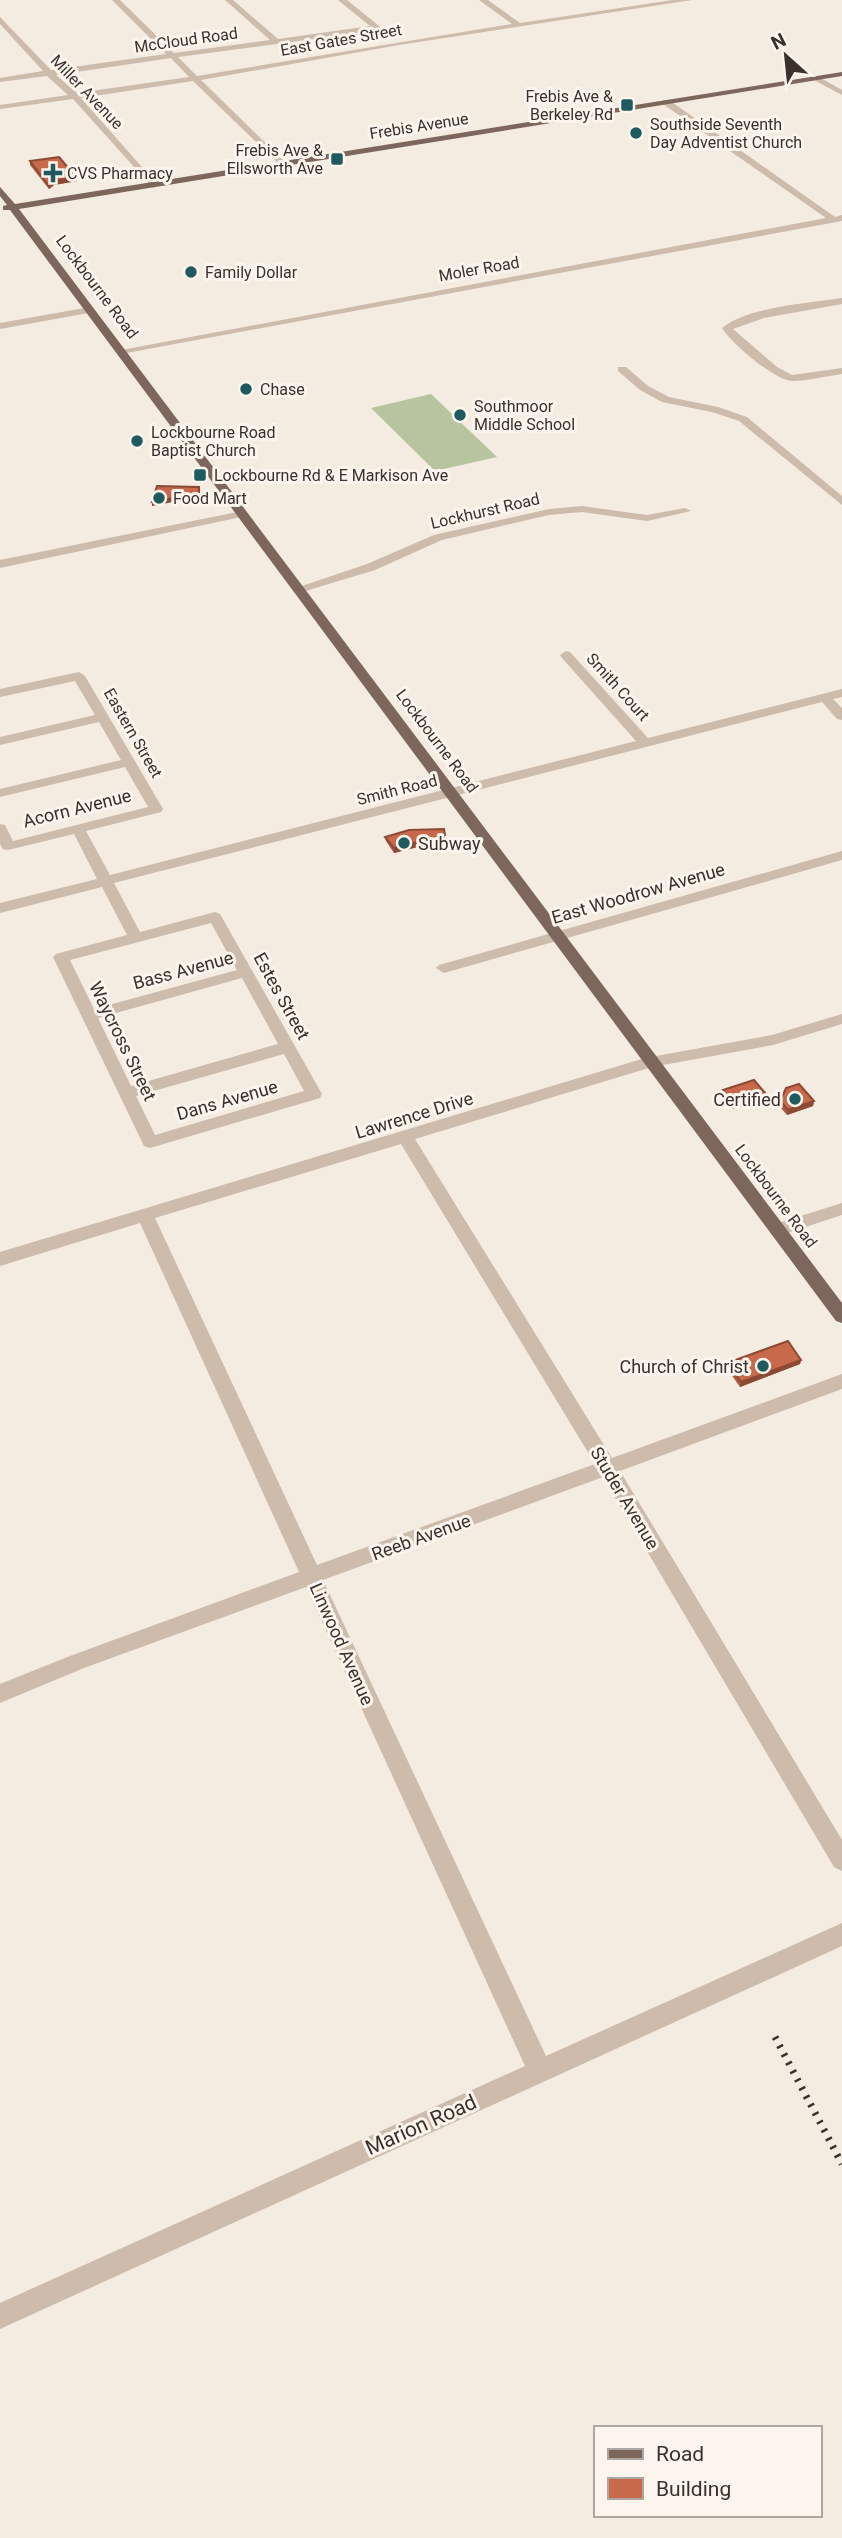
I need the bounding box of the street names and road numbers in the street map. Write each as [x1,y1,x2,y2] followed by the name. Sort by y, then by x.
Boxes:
[279,20,403,60] street label: East Gates Street
[133,23,239,57] street label: McCloud Road
[47,51,127,133] street label: Miller Avenue
[368,109,470,143] street label: Frebis Avenue
[52,232,142,342] street label: Lockbourne Road
[437,253,521,285] street label: Moler Road
[429,489,541,533] street label: Lockhurst Road
[583,649,653,725] street label: Smith Court
[100,685,166,781] street label: Eastern Street
[392,686,482,796] street label: Lockbourne Road
[355,771,439,809] street label: Smith Road
[21,784,133,832] street label: Acorn Avenue
[549,858,727,928] street label: East Woodrow Avenue
[131,947,235,993] street label: Bass Avenue
[249,949,315,1043] street label: Estes Street
[85,978,161,1104] street label: Waycross Street
[174,1076,280,1124] street label: Dans Avenue
[352,1087,476,1143] street label: Lawrence Drive
[731,1141,821,1251] street label: Lockbourne Road
[586,1443,664,1553] street label: Studer Avenue
[369,1509,473,1565] street label: Reeb Avenue
[306,1580,378,1708] street label: Linwood Avenue
[362,2090,480,2160] street label: Marion Road

